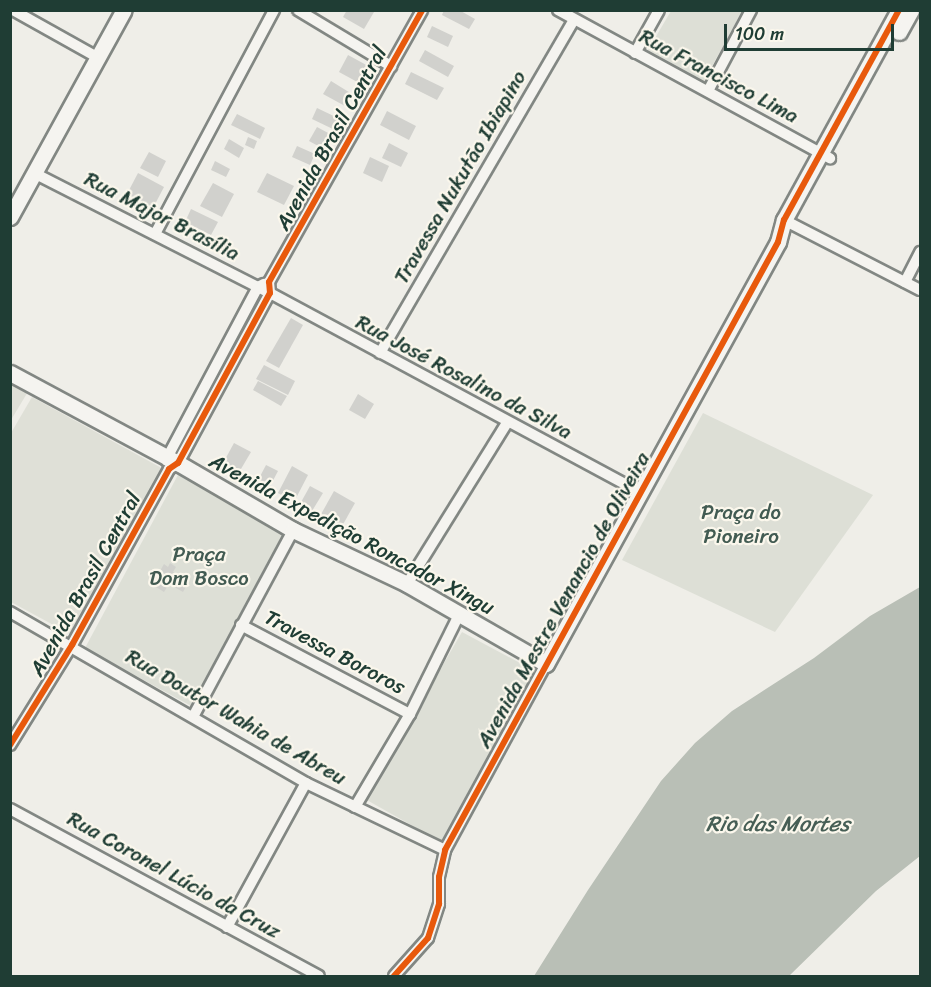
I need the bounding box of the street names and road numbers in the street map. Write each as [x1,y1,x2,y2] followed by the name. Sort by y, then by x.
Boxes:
[635,23,803,129] street label: Rua Francisco Lima
[270,41,392,235] street label: Avenida Brasil Central
[388,66,532,288] street label: Travessa Nukutão Ibiapino
[81,166,243,266] street label: Rua Major Brasília
[351,309,577,445] street label: Rua José Rosalino da Silva
[471,447,655,753] street label: Avenida Mestre Venancio de Oliveira
[205,448,499,620] street label: Avenida Expedição Roncador Xingu
[24,487,146,681] street label: Avenida Brasil Central
[261,605,409,699] street label: Travessa Bororos
[121,643,351,791] street label: Rua Doutor Wahia de Abreu
[63,806,285,944] street label: Rua Coronel Lúcio da Cruz

